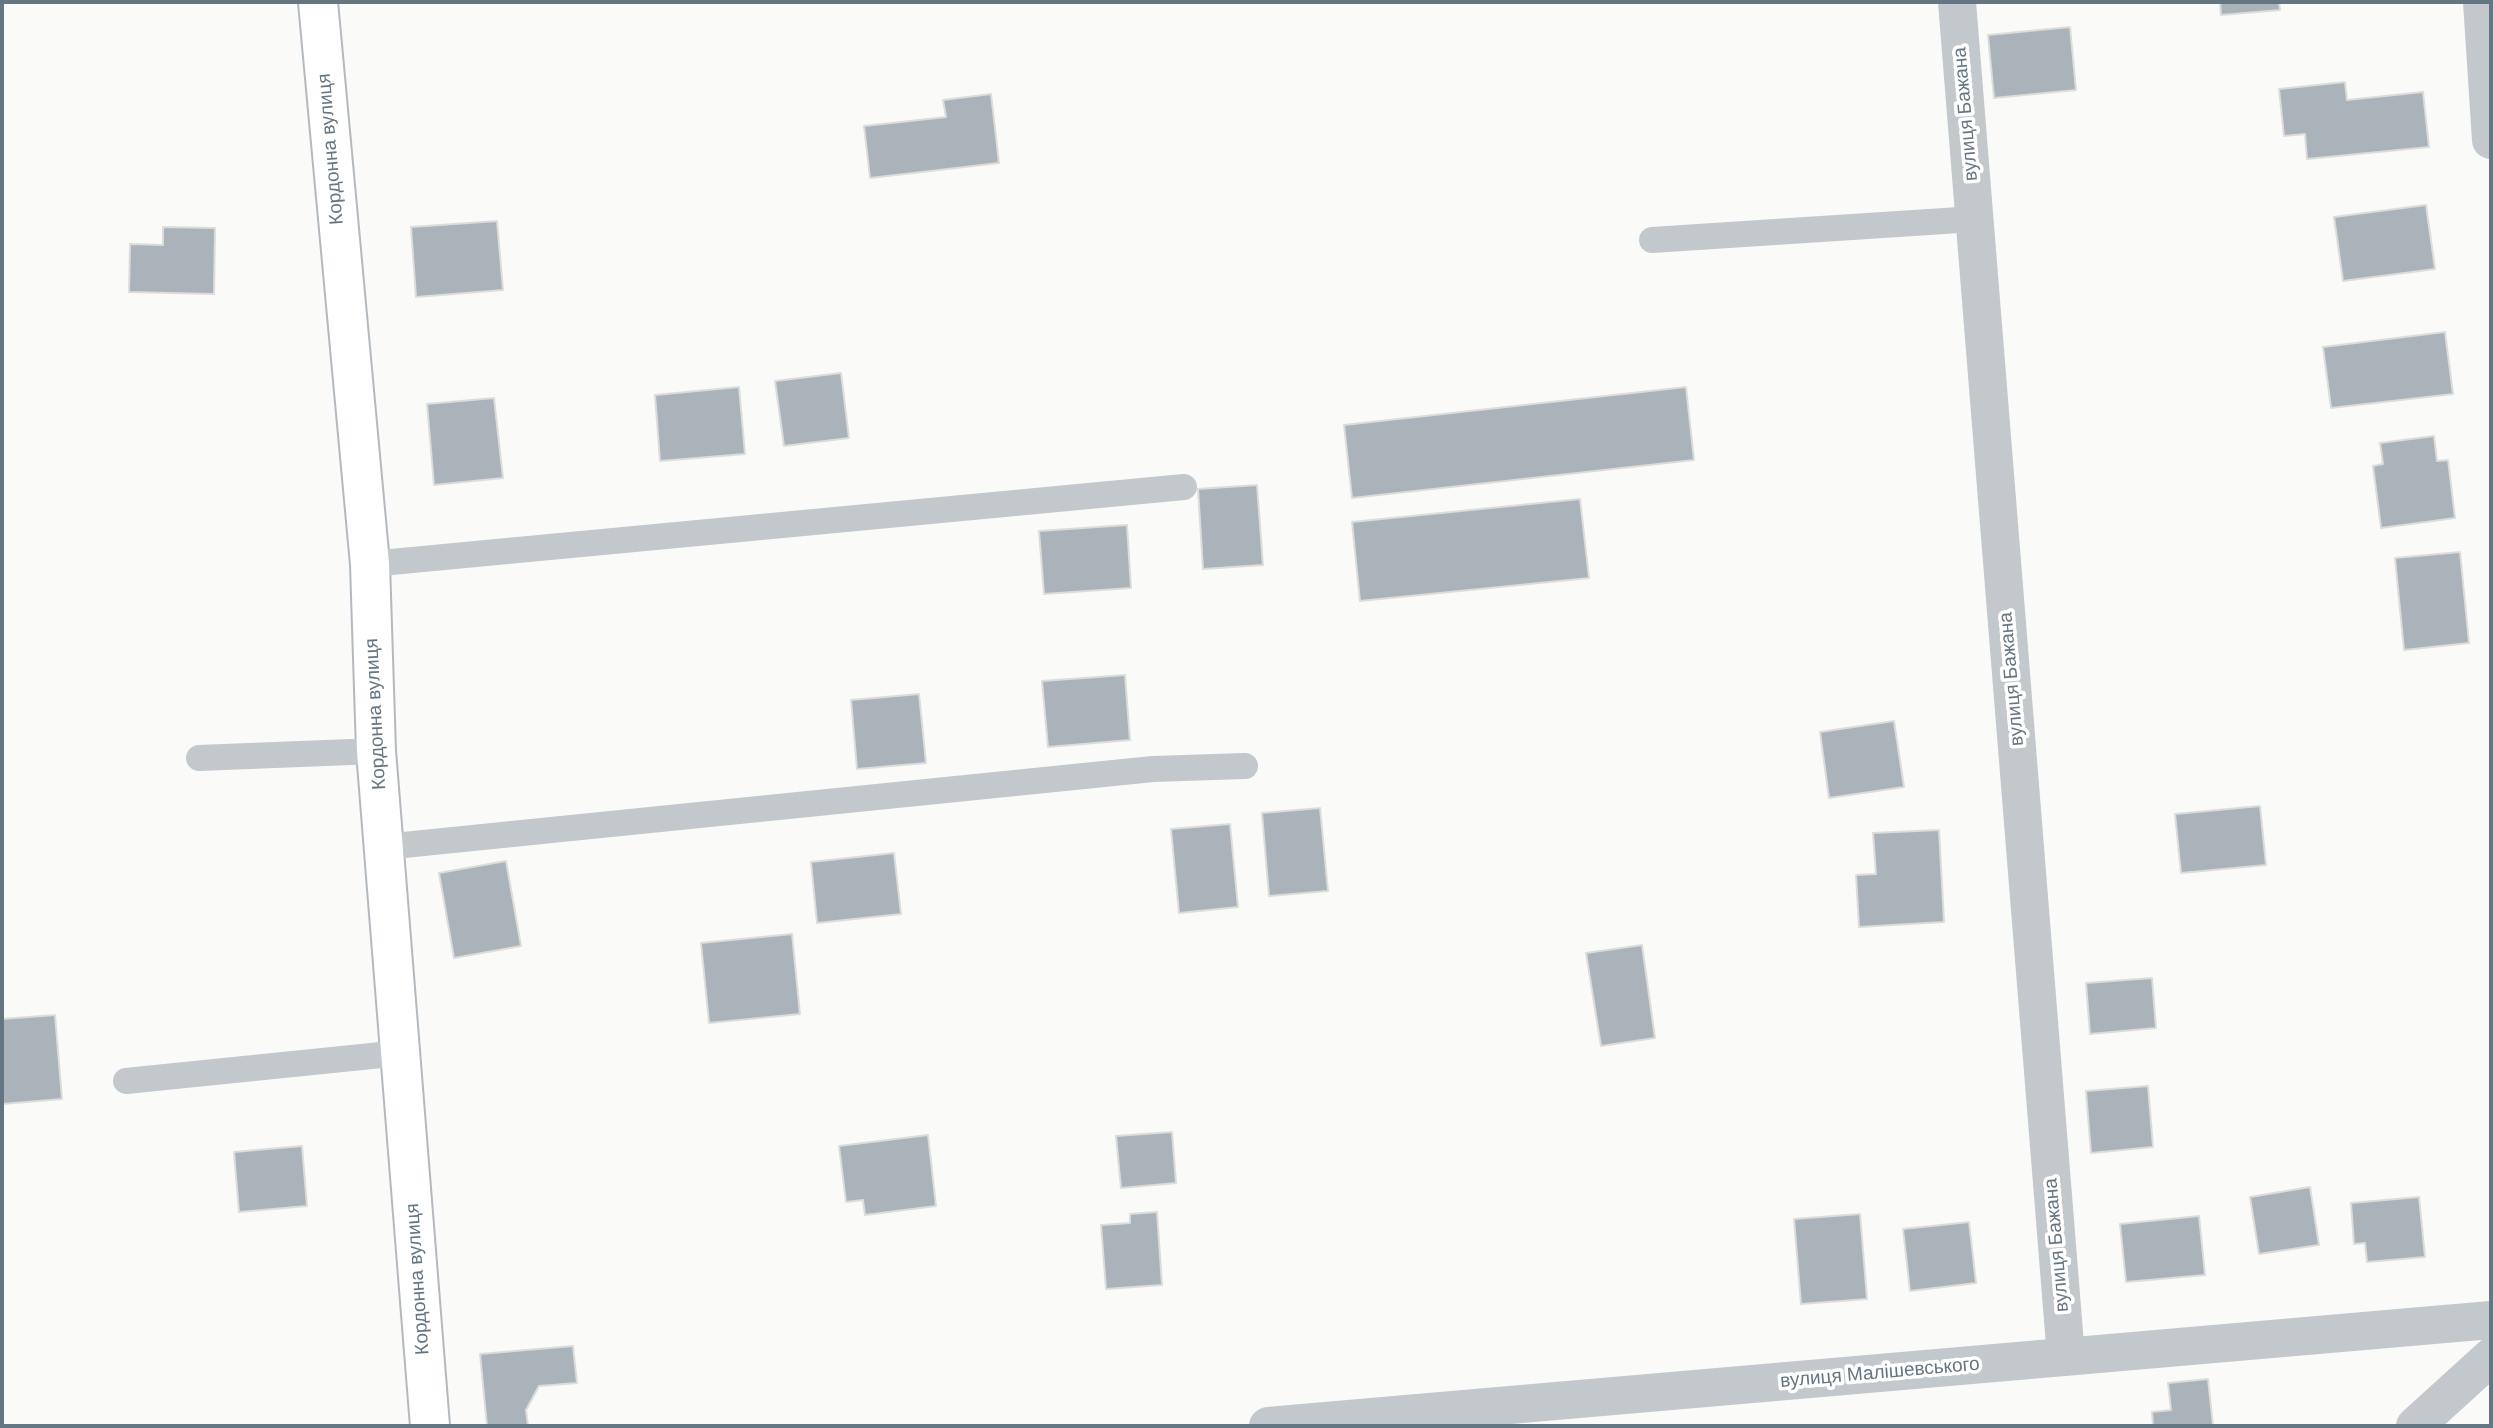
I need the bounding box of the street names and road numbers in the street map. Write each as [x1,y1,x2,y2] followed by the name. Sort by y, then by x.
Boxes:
[1949,46,1983,182] street label: вулиця Бажана
[313,72,349,226] street label: Кордонна вулиця
[1995,611,2029,747] street label: вулиця Бажана
[361,638,391,790] street label: Кордонна вулиця
[2040,1177,2074,1313] street label: вулиця Бажана
[401,1202,435,1356] street label: Кордонна вулиця
[1779,1353,1981,1393] street label: вулиця Малішевського

